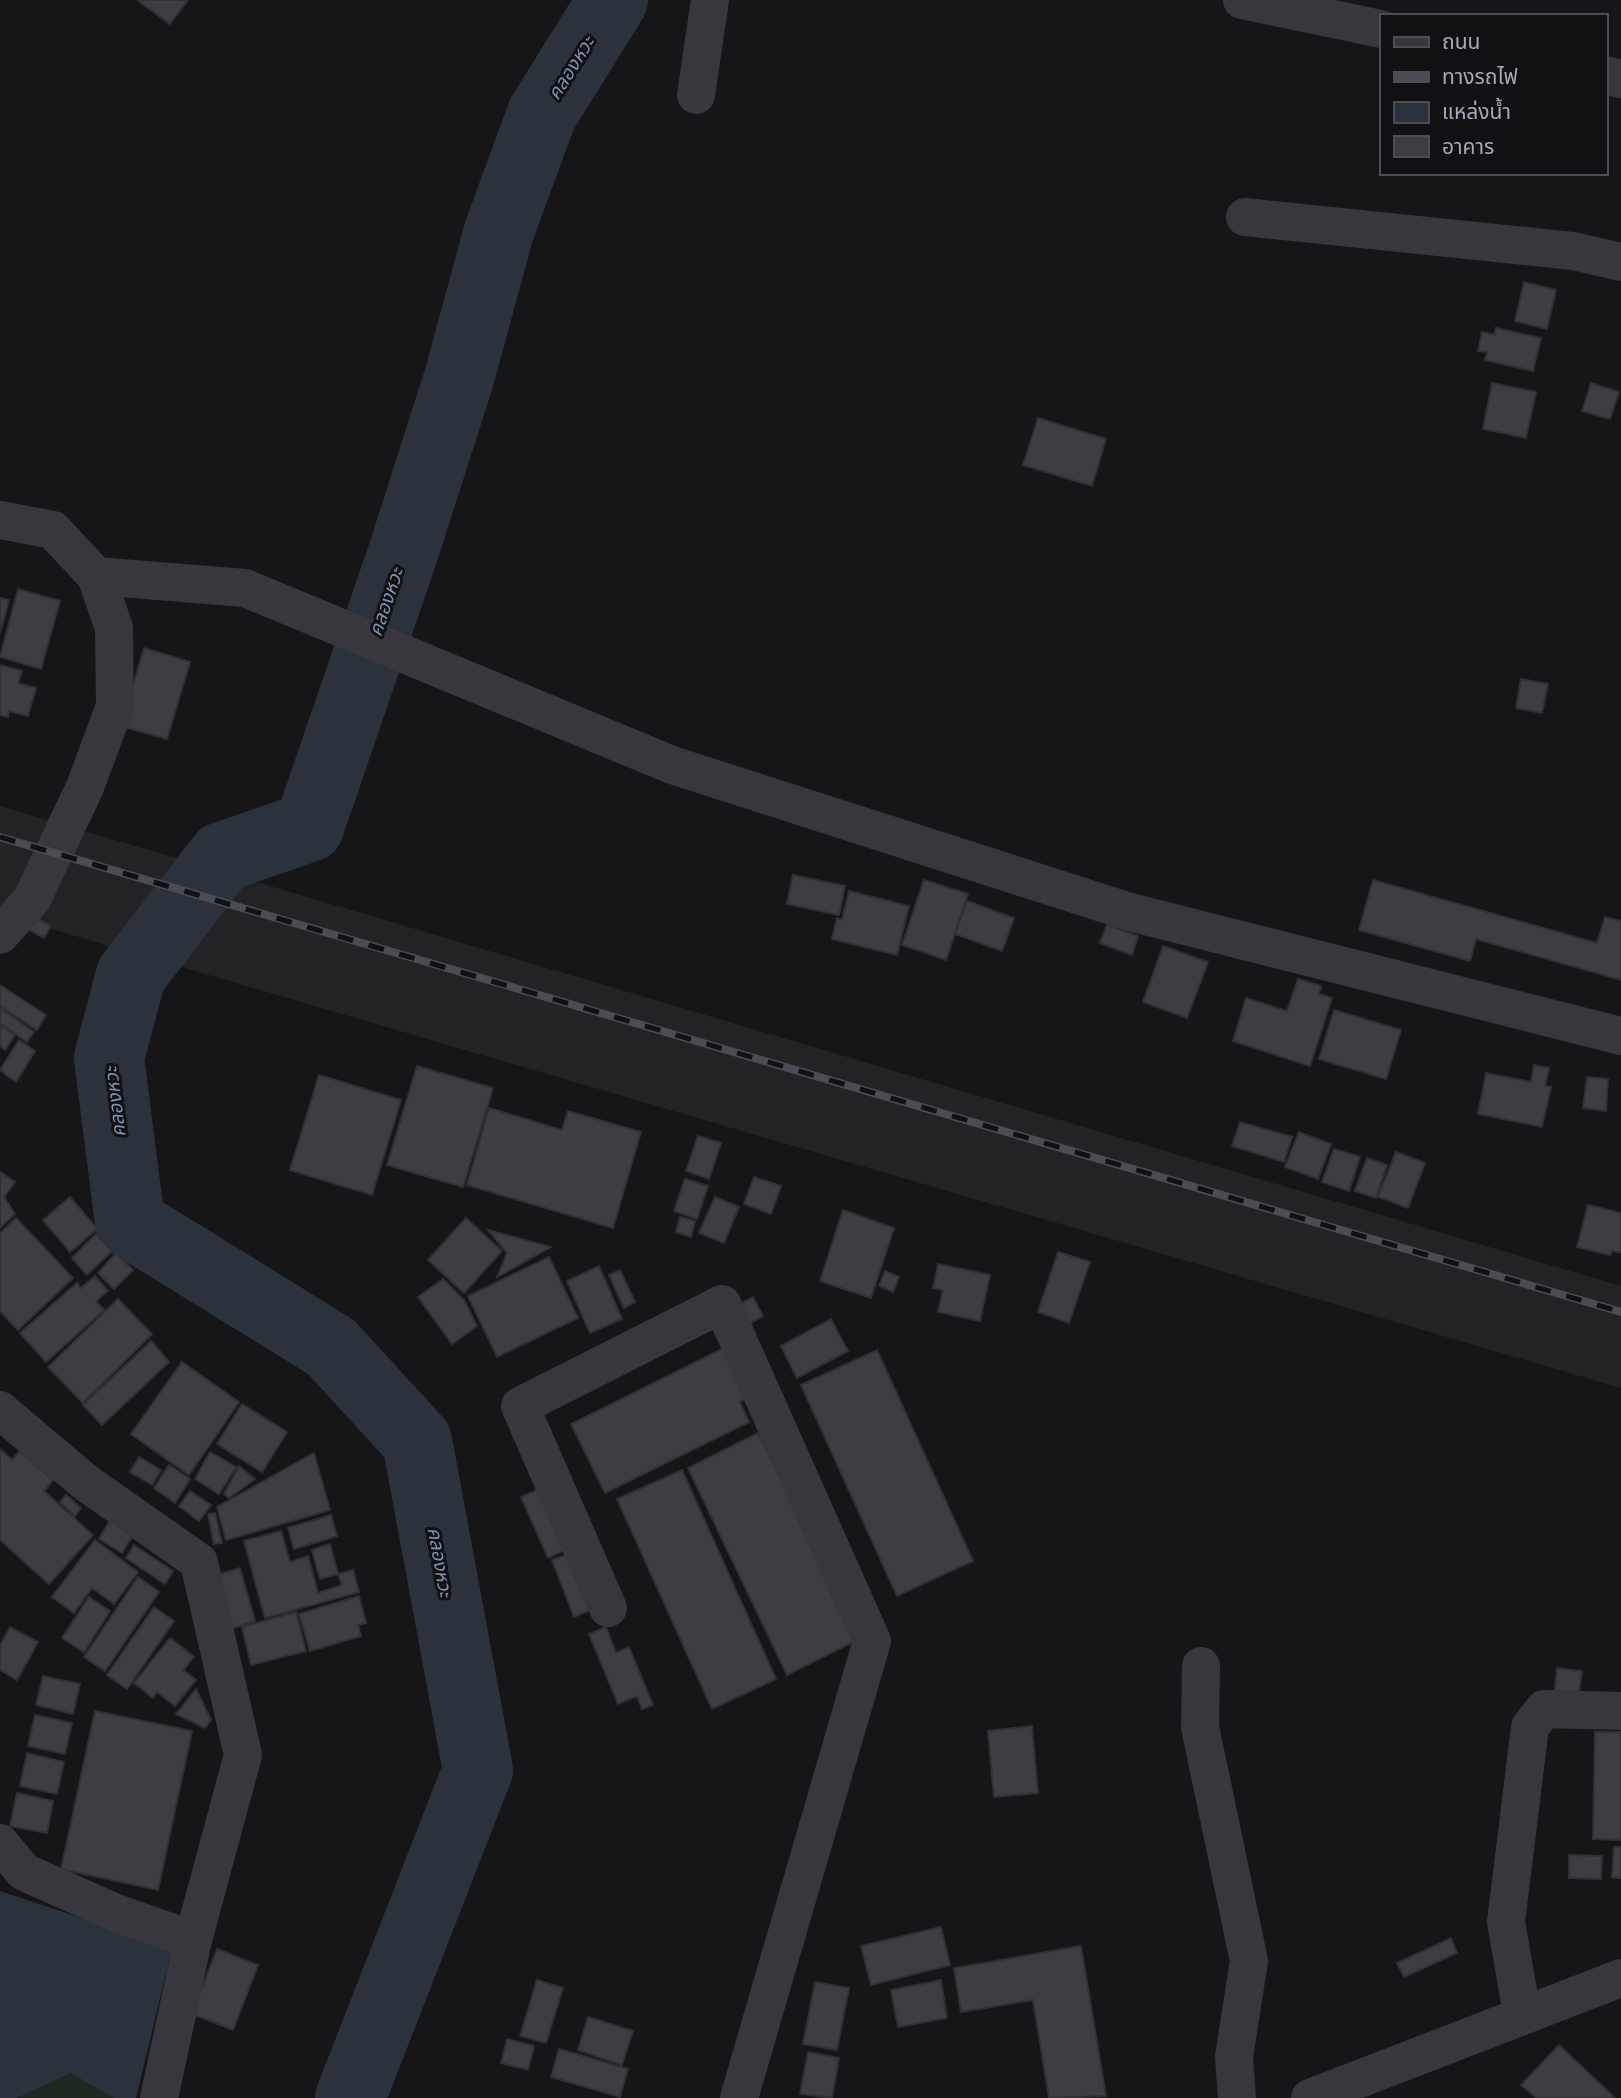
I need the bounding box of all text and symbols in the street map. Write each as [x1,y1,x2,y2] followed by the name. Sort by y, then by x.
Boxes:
[1380,14,1607,175] legend
[1442,30,1480,54] text: ถนน
[543,31,600,104] water label: คลองหวะ
[1442,65,1518,89] text: ทางรถไฟ
[1442,97,1511,124] text: แหล่งน้ำ
[1442,135,1494,159] text: อาคาร
[364,563,409,639] water label: คลองหวะ
[99,1064,131,1138] water label: คลองหวะ
[423,1525,458,1600] water label: คลองหวะ

